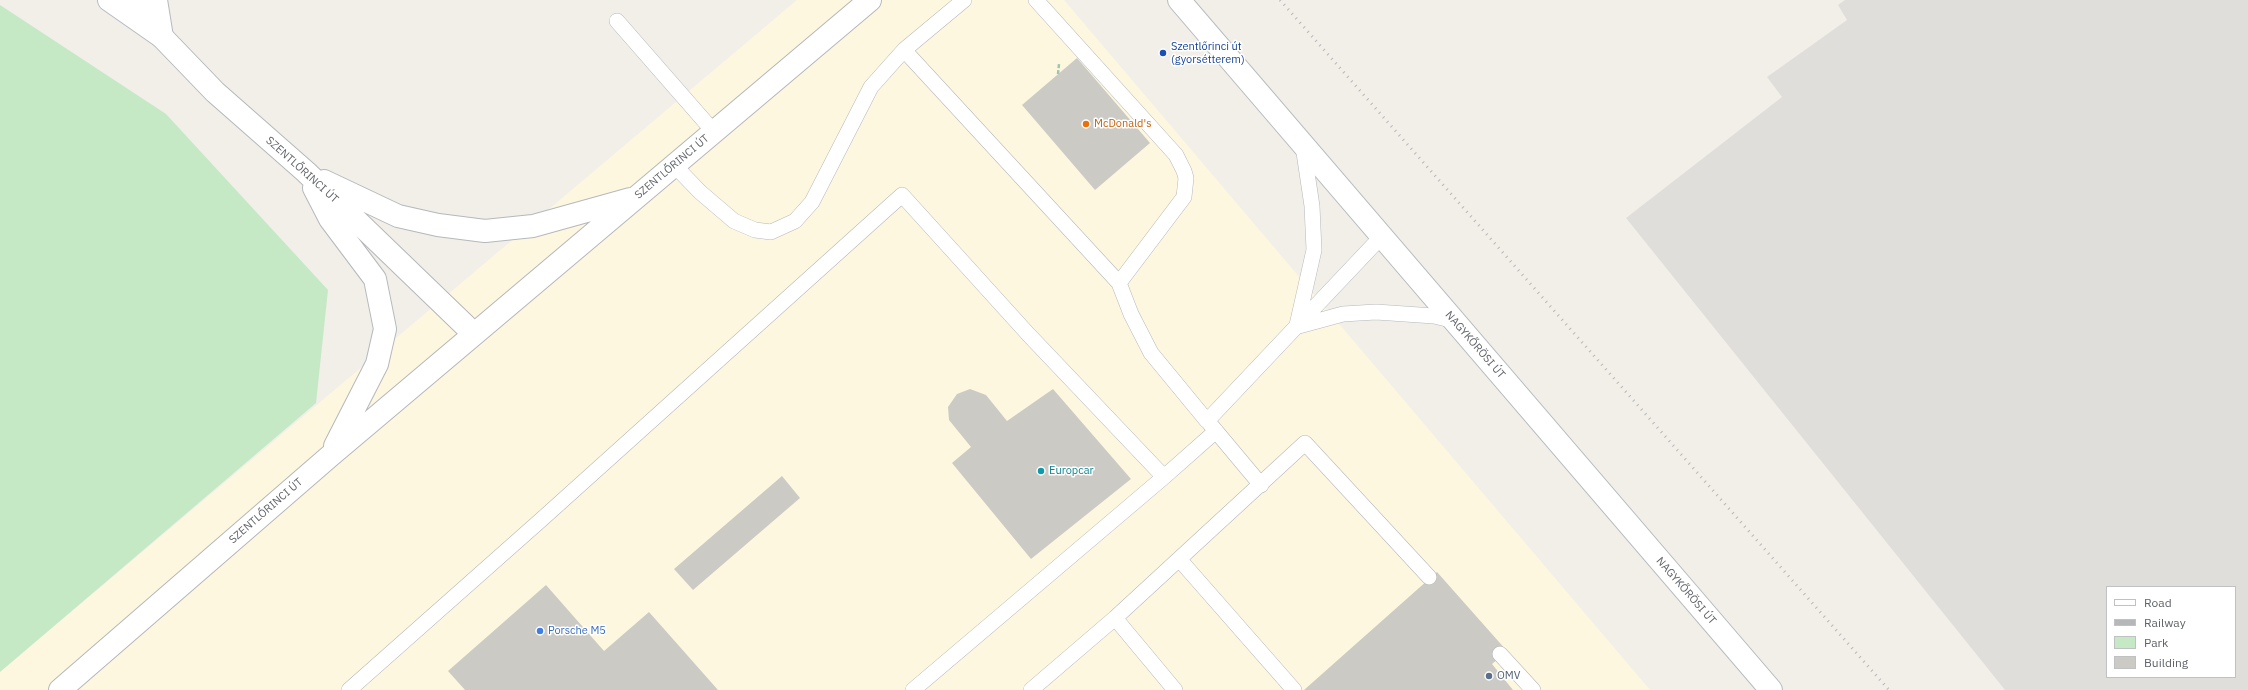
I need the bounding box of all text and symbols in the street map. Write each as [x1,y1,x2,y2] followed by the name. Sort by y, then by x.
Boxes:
[1171,40,1245,66] place label: Szentlőrinci út (gyorsétterem)
[1158,48,1168,58] marker: Szentlőrinci út (gyorsétterem)
[1094,117,1152,131] place label: McDonald's
[1081,119,1091,129] marker: McDonald's
[632,132,712,202] street label: SZENTLŐRINCI ÚT
[263,134,341,206] street label: SZENTLŐRINCI ÚT
[1442,309,1508,381] street label: NAGYKŐRÖSI ÚT
[1049,464,1094,478] place label: Europcar
[1036,466,1046,476] marker: Europcar
[227,476,305,546] street label: SZENTLŐRINCI ÚT
[1653,555,1719,627] street label: NAGYKŐRÖSI ÚT
[2106,586,2236,678] legend
[2144,595,2172,610] text: Road
[2144,615,2186,630] text: Railway
[548,624,606,638] place label: Porsche M5
[535,626,545,636] marker: Porsche M5
[2144,635,2168,650] text: Park
[2144,655,2188,670] text: Building
[1497,669,1520,683] place label: OMV
[1484,671,1494,681] marker: OMV

